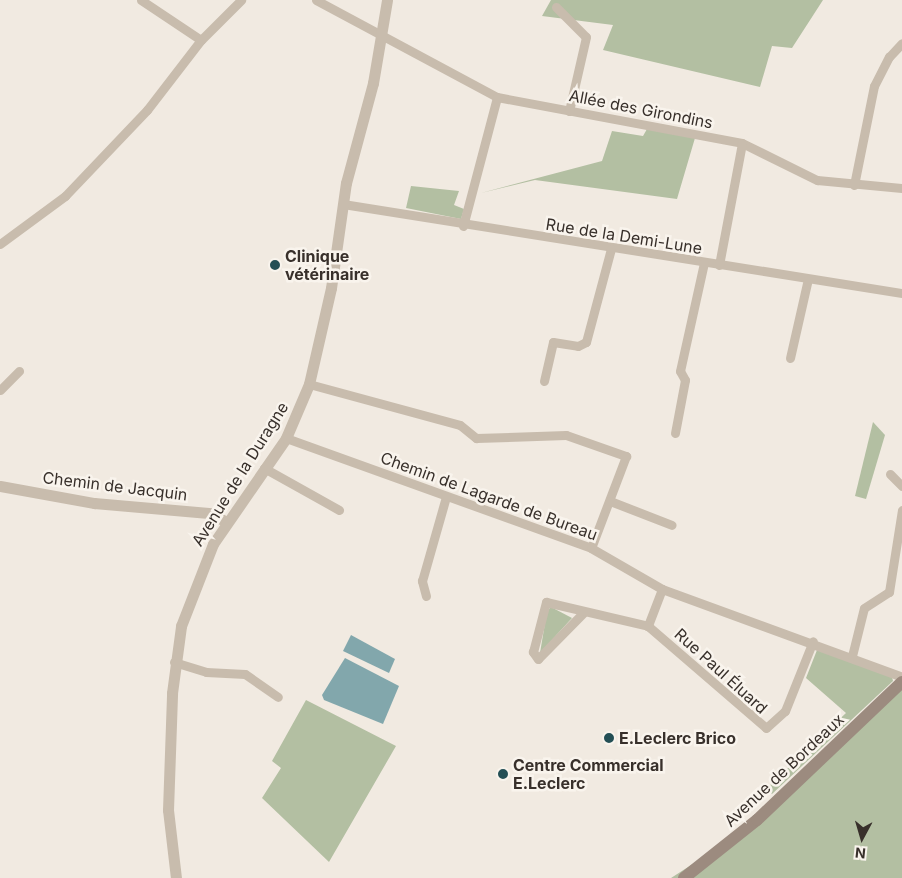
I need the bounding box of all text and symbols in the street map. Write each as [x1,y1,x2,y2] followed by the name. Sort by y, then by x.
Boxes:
[567,86,715,132] street label: Allée des Girondins
[544,214,704,258] street label: Rue de la Demi-Lune
[285,246,369,284] place label: Clinique vétérinaire
[269,259,281,271] marker: Clinique vétérinaire
[188,398,292,550] street label: Avenue de la Duragne
[378,448,600,544] street label: Chemin de Lagarde de Bureau
[41,468,189,504] street label: Chemin de Jacquin
[671,624,771,718] street label: Rue Paul Éluard
[720,710,848,830] street label: Avenue de Bordeaux
[619,728,736,748] place label: E.Leclerc Brico
[603,732,615,744] marker: E.Leclerc Brico
[513,755,664,793] place label: Centre Commercial E.Leclerc
[497,768,509,780] marker: Centre Commercial E.Leclerc
[837,813,887,863] north arrow
[854,844,867,862] text: N

